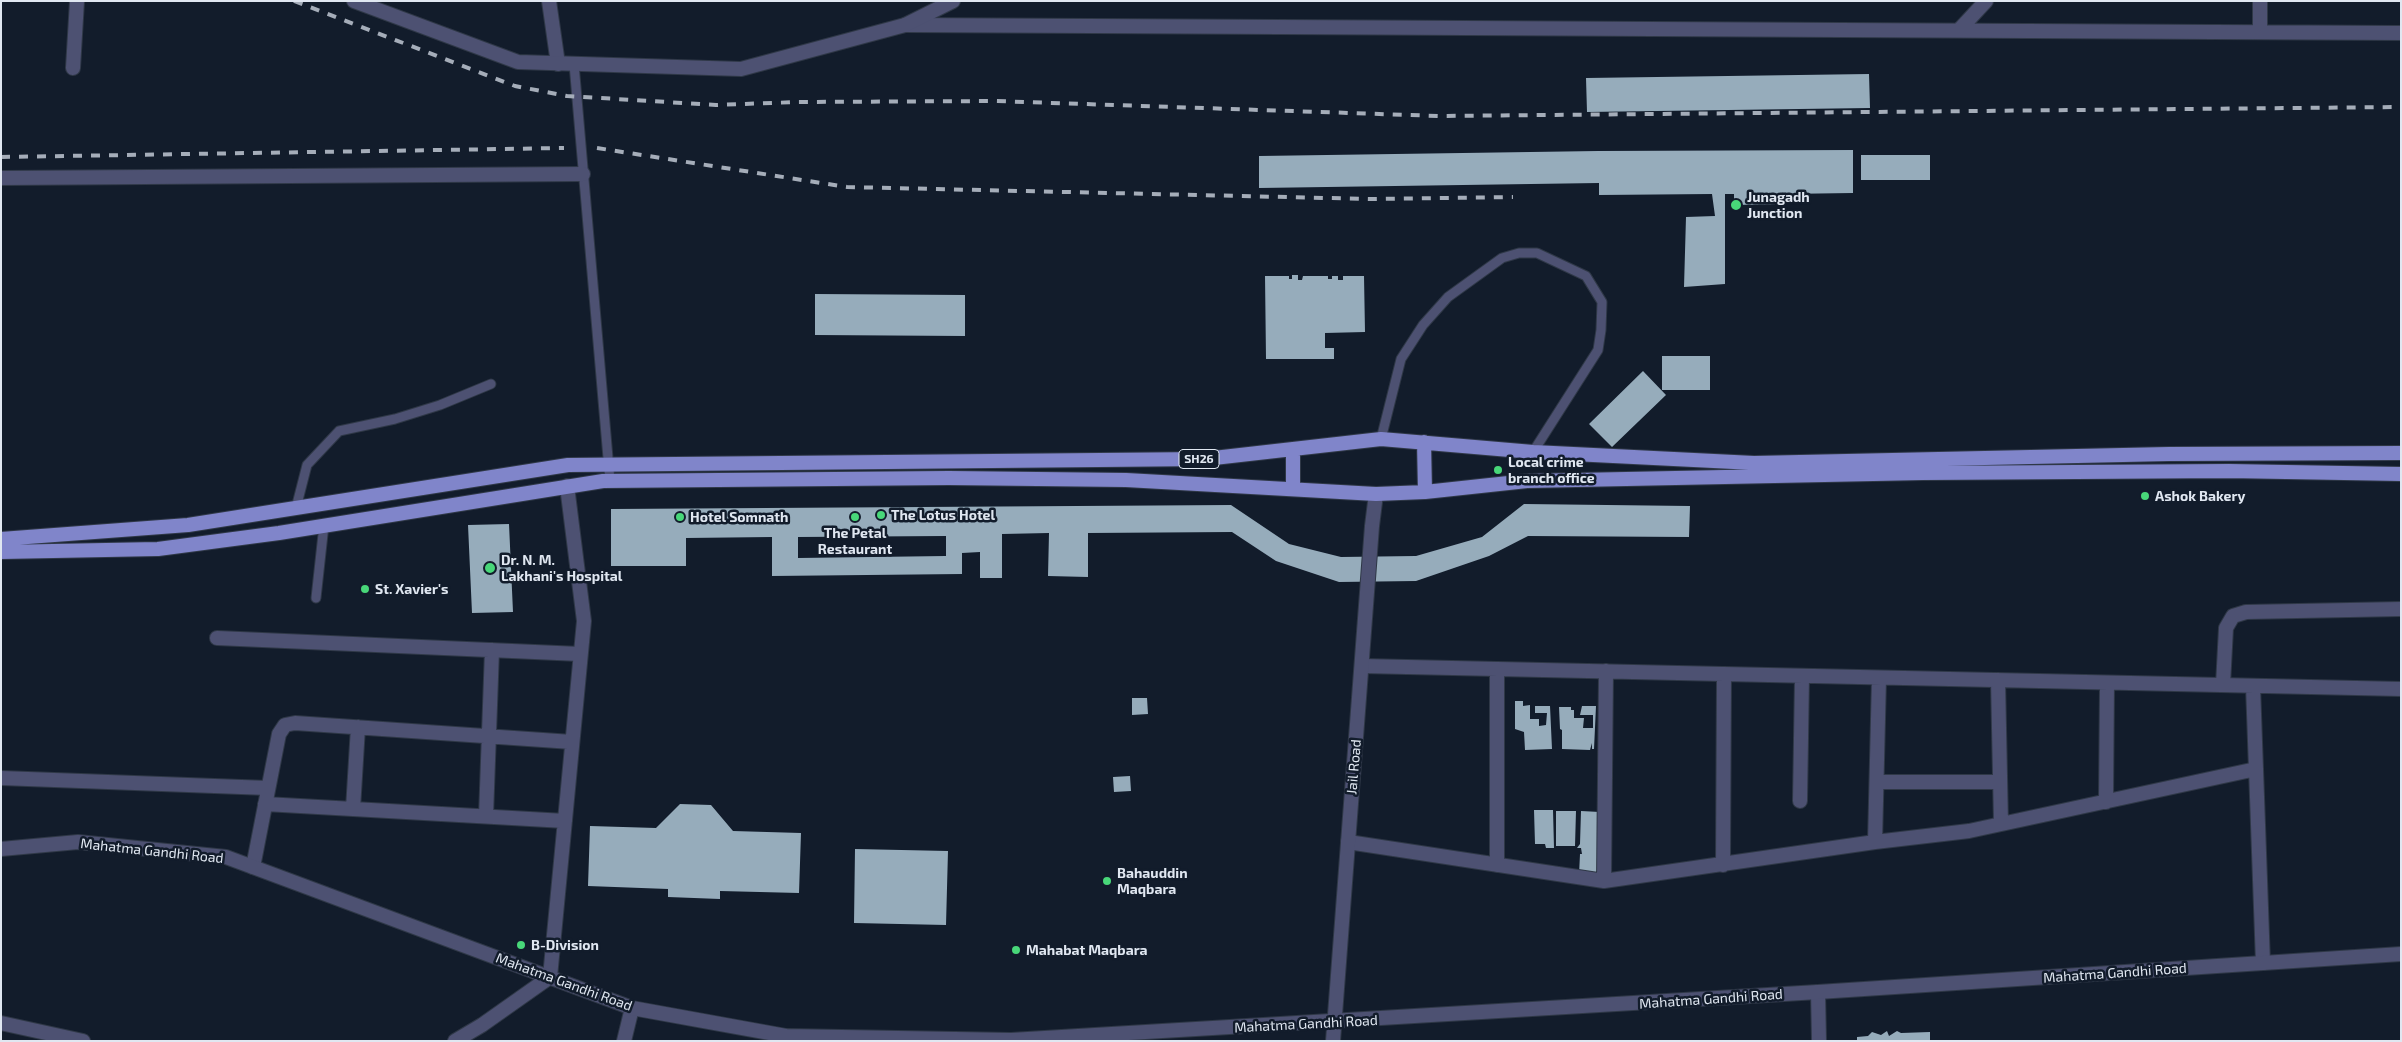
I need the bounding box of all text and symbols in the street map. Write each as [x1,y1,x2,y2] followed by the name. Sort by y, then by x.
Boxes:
[1747,189,1810,222] place label: Junagadh Junction
[1729,198,1743,212] marker: Junagadh Junction
[1179,449,1219,468] road number: SH26
[1508,454,1595,487] place label: Local crime branch office
[1492,464,1504,476] marker: Local crime branch office
[2155,488,2245,504] place label: Ashok Bakery
[2139,490,2151,502] marker: Ashok Bakery
[891,507,995,523] place label: The Lotus Hotel
[690,509,788,525] place label: Hotel Somnath
[875,509,887,521] marker: The Lotus Hotel
[674,511,686,523] marker: Hotel Somnath
[849,511,861,523] marker: The Petal Restaurant
[818,525,892,558] place label: The Petal Restaurant
[501,552,622,584] place label: Dr. N. M. Lakhani's Hospital
[483,561,497,575] marker: Dr. N. M. Lakhani's Hospital
[375,581,448,597] place label: St. Xavier's
[359,583,371,595] marker: St. Xavier's
[1343,739,1365,795] street label: Jail Road
[80,835,224,867] street label: Mahatma Gandhi Road
[1117,865,1188,898] place label: Bahauddin Maqbara
[1101,875,1113,887] marker: Bahauddin Maqbara
[531,937,599,953] place label: B-Division
[515,939,527,951] marker: B-Division
[1026,942,1148,958] place label: Mahabat Maqbara
[1010,944,1022,956] marker: Mahabat Maqbara
[494,950,634,1014] street label: Mahatma Gandhi Road
[2043,960,2187,986] street label: Mahatma Gandhi Road
[1639,986,1783,1012] street label: Mahatma Gandhi Road
[1234,1012,1378,1036] street label: Mahatma Gandhi Road

